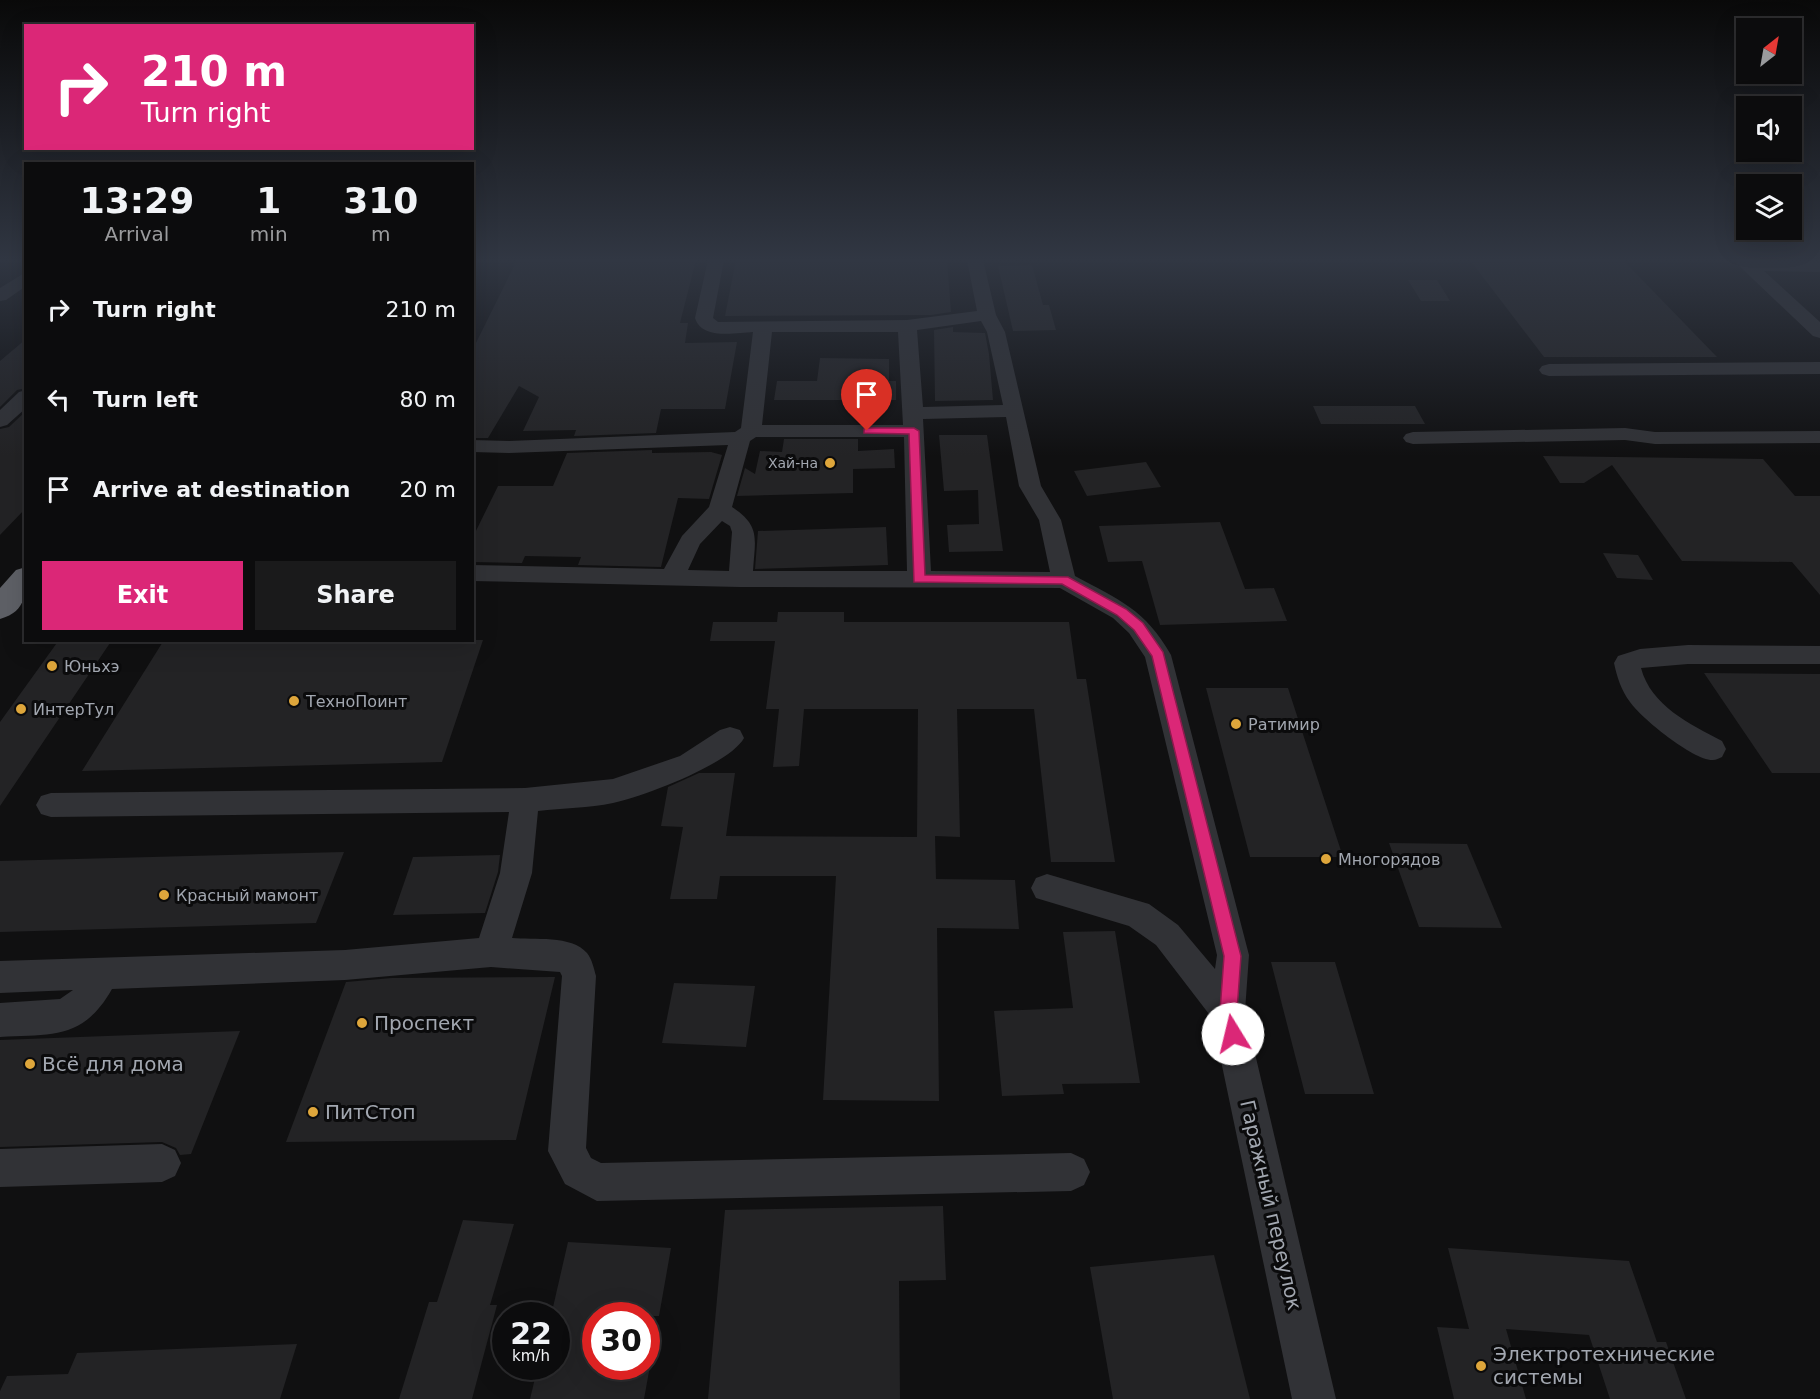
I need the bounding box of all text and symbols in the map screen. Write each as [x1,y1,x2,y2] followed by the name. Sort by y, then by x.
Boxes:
[1736,18,1802,84] north arrow
[1736,18,1802,240] map controls
[141,47,287,96] text: 210 m
[42,48,120,126] icon: right
[1736,96,1802,162] button: sound
[141,97,270,128] text: Turn right
[1736,174,1802,240] button: layers
[80,180,194,221] text: 13:29
[256,180,281,221] text: 1
[343,180,418,221] text: 310
[104,222,169,246] text: Arrival
[250,222,288,246] text: min
[371,222,391,246] text: m
[42,293,75,326] icon: right
[93,297,216,322] text: Turn right
[386,297,456,322] text: 210 m
[841,369,892,431] pin
[850,378,883,411] icon: arrive
[42,383,75,416] icon: left
[93,387,198,412] text: Turn left
[400,387,456,412] text: 80 m
[768,455,818,471] place label: Хай-на
[823,456,837,470] marker: Хай-на
[42,473,75,506] icon: arrive
[93,477,350,502] text: Arrive at destination
[400,477,456,502] text: 20 m
[42,561,243,630] button: Exit
[255,561,456,630] button: Share
[64,657,119,676] place label: Юньхэ
[45,659,59,673] marker: Юньхэ
[305,692,407,711] place label: ТехноПоинт
[287,694,301,708] marker: ТехноПоинт
[33,700,114,719] place label: ИнтерТул
[14,702,28,716] marker: ИнтерТул
[1248,715,1320,734] place label: Ратимир
[1229,717,1243,731] marker: Ратимир
[1338,850,1440,869] place label: Многорядов
[1319,852,1333,866] marker: Многорядов
[176,886,318,905] place label: Красный мамонт
[157,888,171,902] marker: Красный мамонт
[1201,1002,1265,1066] position arrow
[374,1011,474,1035] place label: Проспект
[355,1016,369,1030] marker: Проспект
[42,1052,184,1076] place label: Всё для дома
[23,1057,37,1071] marker: Всё для дома
[1235,1098,1307,1312] street label: Гаражный переулок
[325,1100,416,1124] place label: ПитСтоп
[306,1105,320,1119] marker: ПитСтоп
[582,1302,660,1380] speed limit sign: 30
[510,1316,552,1351] text: 22
[1493,1342,1715,1389] place label: Электротехнические системы
[512,1347,550,1365] text: km/h
[1474,1359,1488,1373] marker: Электротехнические системы

